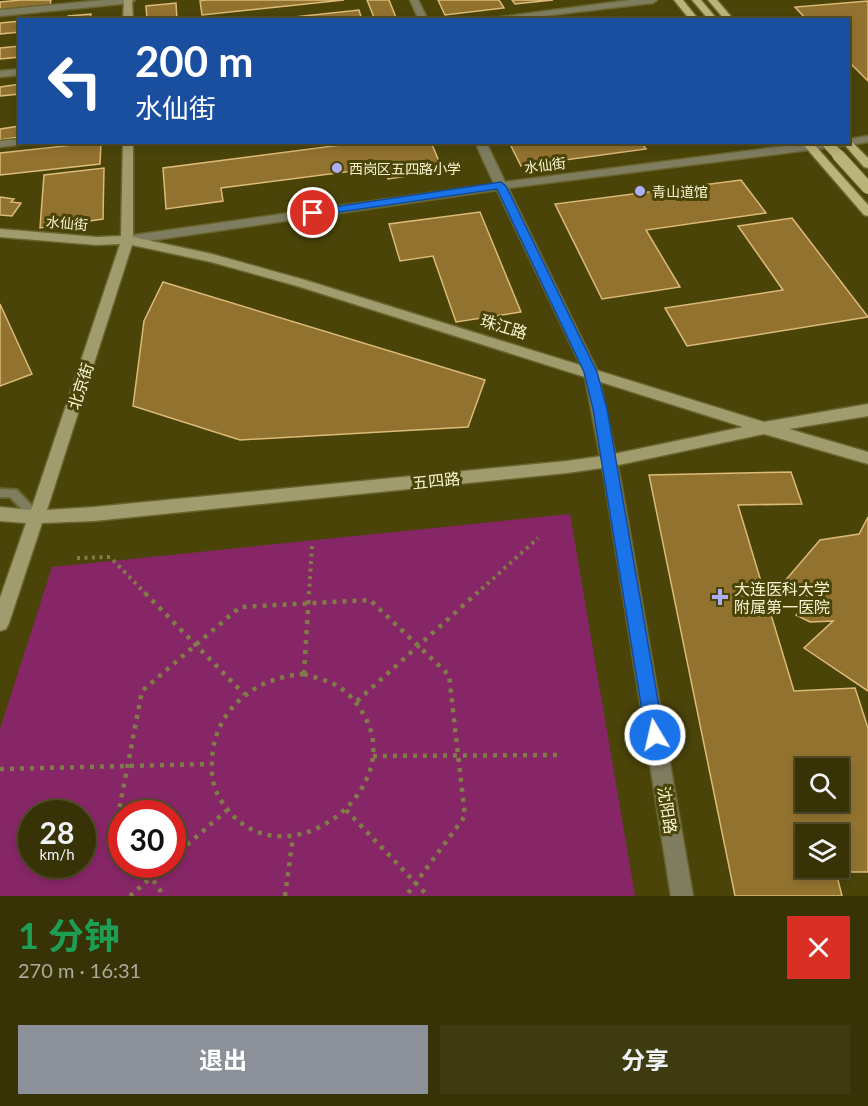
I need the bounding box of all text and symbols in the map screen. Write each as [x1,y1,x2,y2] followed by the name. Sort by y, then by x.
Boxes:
[135,36,253,86] text: 200 m
[36,42,114,120] icon: left
[135,91,216,124] text: 水仙街
[523,154,567,176] street label: 水仙街
[349,160,461,177] place label: 西岗区五四路小学
[330,161,344,175] marker: 西岗区五四路小学
[652,183,708,200] place label: 青山道馆
[633,184,647,198] marker: 青山道馆
[287,187,338,238] pin
[296,196,329,229] icon: arrive
[45,213,89,233] street label: 水仙街
[478,310,530,342] street label: 珠江路
[64,360,96,412] street label: 北京街
[411,468,461,492] street label: 五四路
[734,579,830,616] place label: 大连医科大学 附属第一医院
[711,588,729,606] marker: 大连医科大学 附属第一医院
[623,703,687,767] position arrow
[795,758,849,878] map controls
[795,758,849,812] button: search
[655,785,681,835] street label: 沈阳路
[108,800,186,878] speed limit sign: 30
[40,814,74,850] text: 28
[795,824,849,878] button: layers
[39,845,75,863] text: km/h
[18,913,120,957] text: 1 分钟
[787,916,850,979] button: close
[18,958,141,982] text: 270 m · 16:31
[18,1025,428,1094] button: 退出
[440,1025,850,1094] button: 分享

